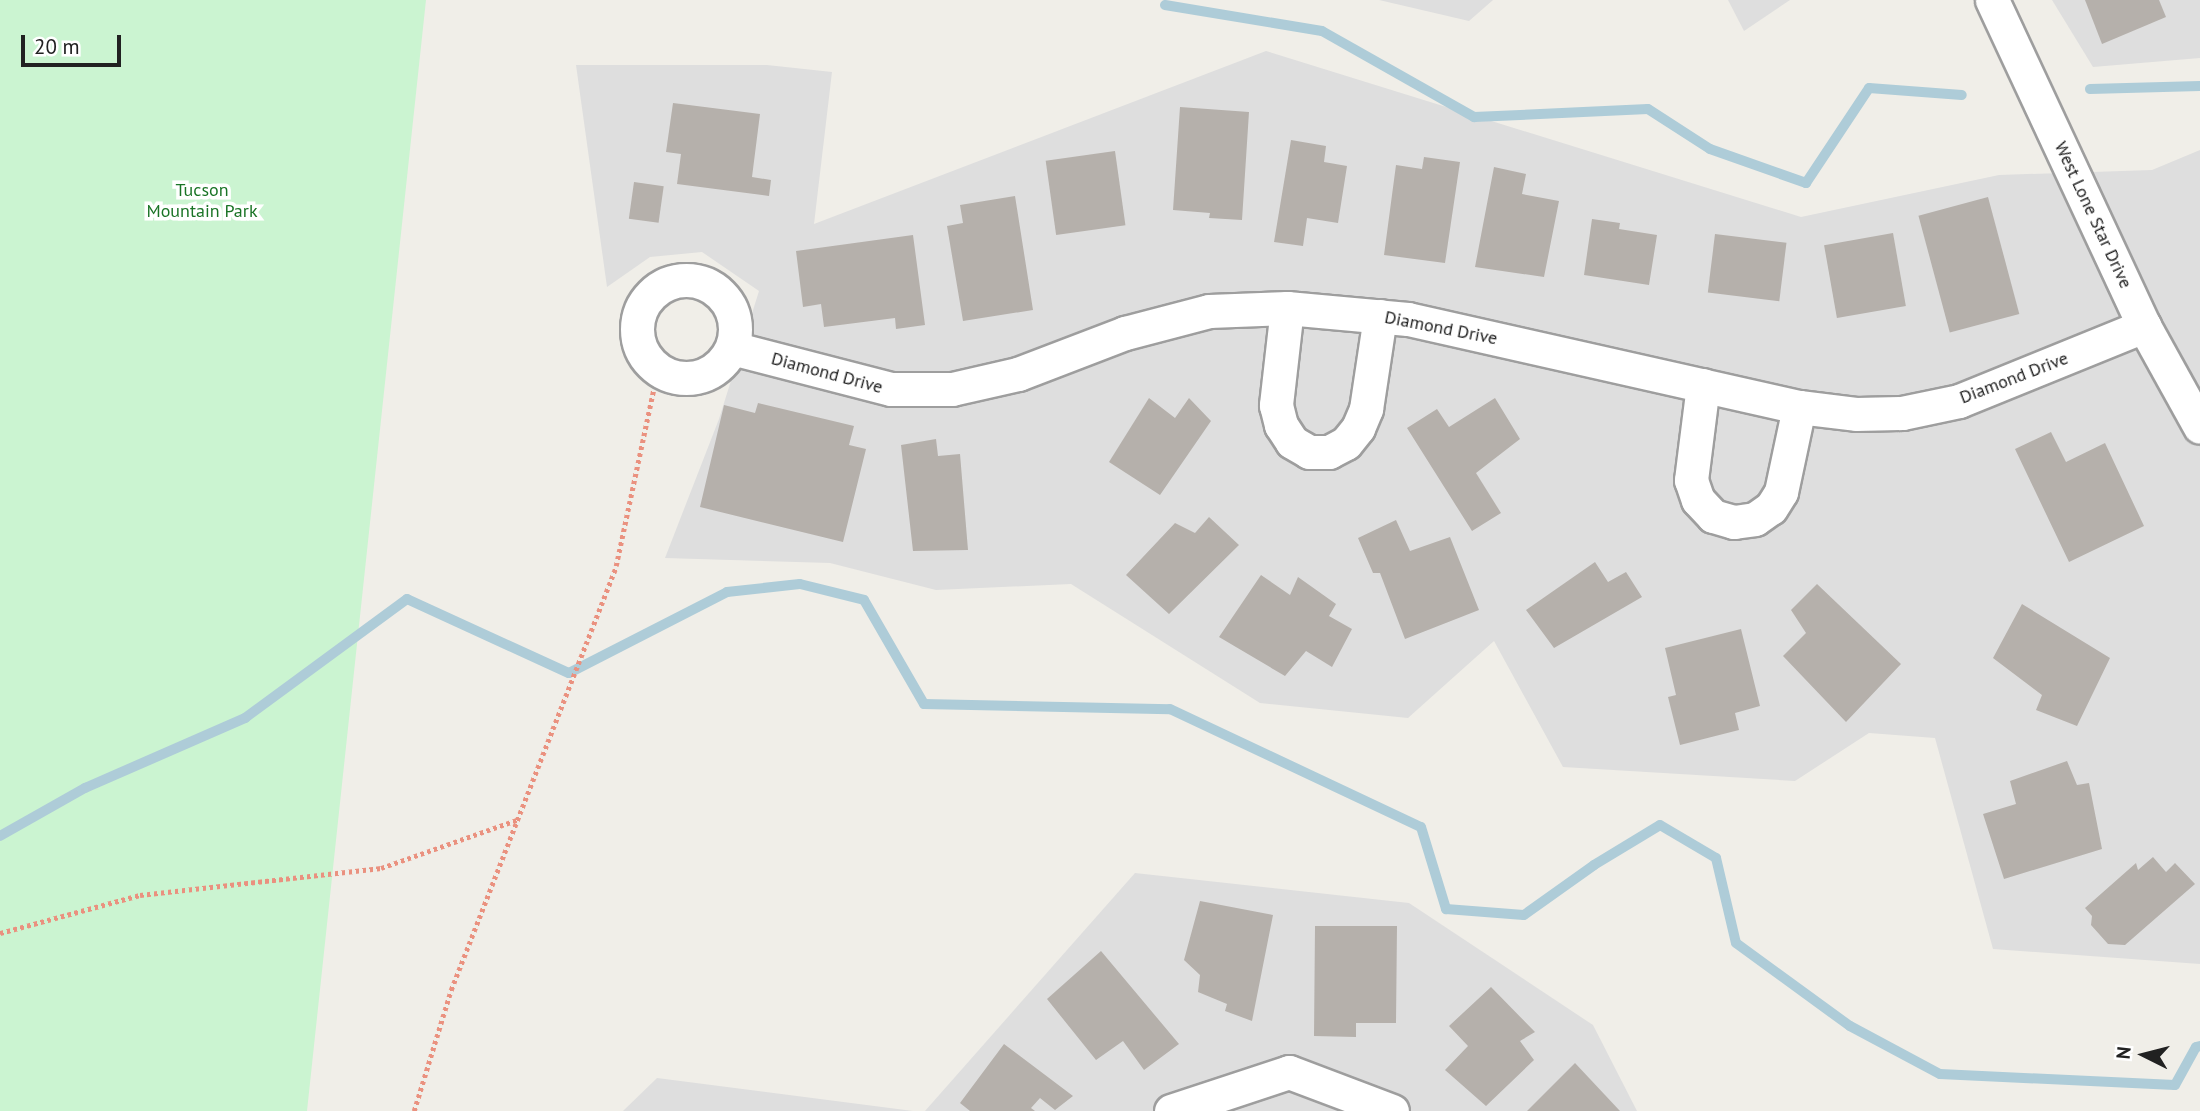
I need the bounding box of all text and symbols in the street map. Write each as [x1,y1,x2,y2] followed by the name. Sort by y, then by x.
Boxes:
[24,21,124,65] scale bar
[34,33,80,60] text: 20 m
[2050,138,2136,292] street label: West Lone Star Drive
[146,180,258,222] park label: Tucson Mountain Park
[1383,306,1499,350] street label: Diamond Drive
[1957,347,2071,409] street label: Diamond Drive
[769,348,885,398] street label: Diamond Drive
[2109,1020,2179,1090] north arrow
[2111,1045,2136,1060] text: N

